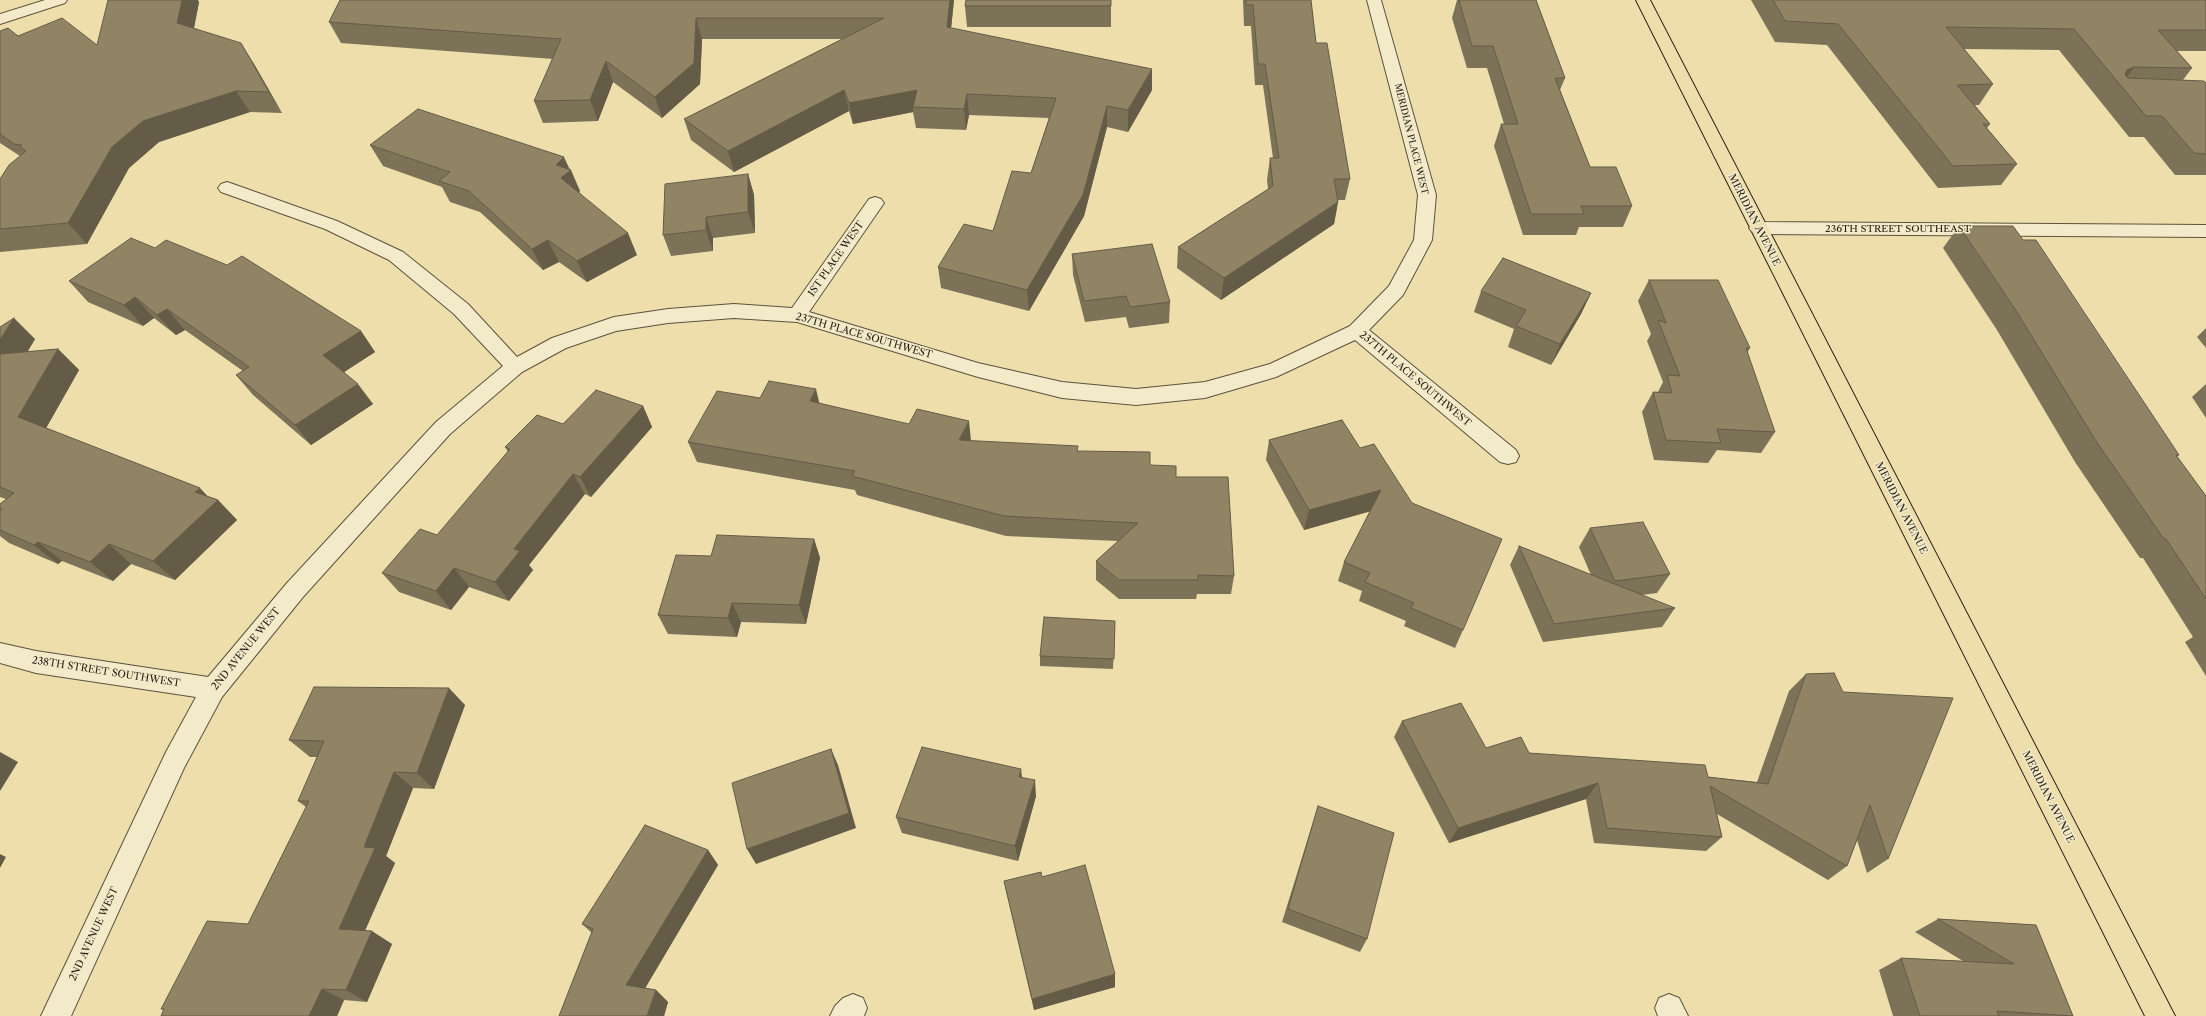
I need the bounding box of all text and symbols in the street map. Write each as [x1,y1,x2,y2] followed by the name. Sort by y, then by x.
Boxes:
[1392,82,1430,196] street label: MERIDIAN PLACE WEST
[1726,172,1782,268] street label: MERIDIAN AVENUE
[806,219,866,299] street label: 1ST PLACE WEST
[1825,223,1971,235] street label: 236TH STREET SOUTHEAST
[794,311,934,361] street label: 237TH PLACE SOUTHWEST
[1357,329,1473,429] street label: 237TH PLACE SOUTHWEST
[1873,460,1929,556] street label: MERIDIAN AVENUE
[209,605,283,693] street label: 2ND AVENUE WEST
[31,654,181,690] street label: 238TH STREET SOUTHWEST
[2020,749,2076,845] street label: MERIDIAN AVENUE
[67,885,121,983] street label: 2ND AVENUE WEST

